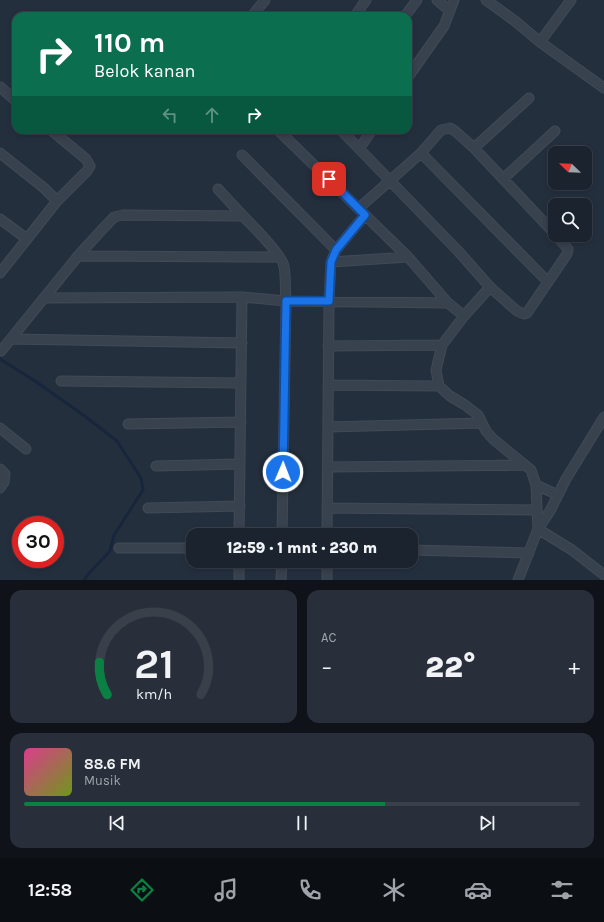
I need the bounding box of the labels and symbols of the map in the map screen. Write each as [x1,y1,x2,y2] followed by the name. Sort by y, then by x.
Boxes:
[548,146,592,190] north arrow
[312,162,346,196] pin
[262,451,304,493] position arrow
[12,516,64,568] speed limit sign: 30

